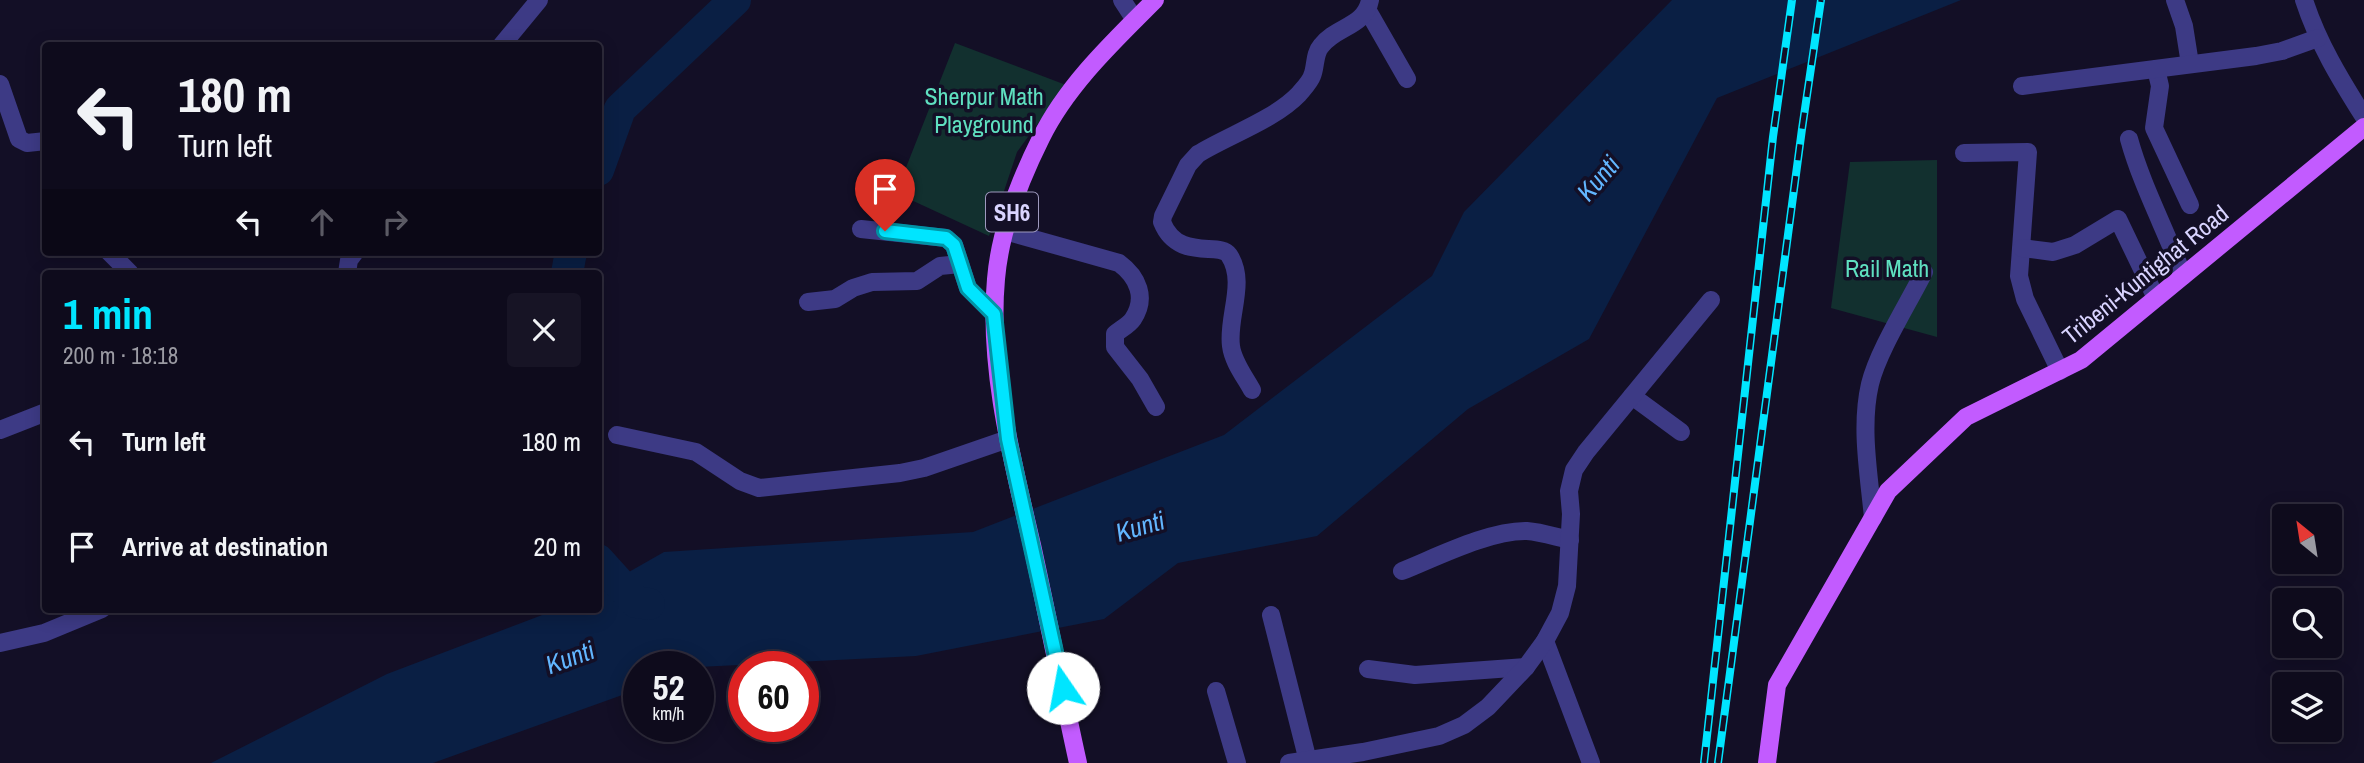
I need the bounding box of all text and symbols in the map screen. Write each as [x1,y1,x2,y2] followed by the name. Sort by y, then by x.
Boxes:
[178,61,292,127] text: 180 m
[63,70,154,161] icon: left
[924,80,1044,140] park label: Sherpur Math Playground
[178,124,272,167] text: Turn left
[1568,148,1628,208] water label: Kunti
[855,159,915,231] pin
[866,170,904,208] icon: arrive
[986,192,1038,232] road number: SH6
[2055,197,2235,351] street label: Tribeni-Kuntighat Road
[230,203,268,241] icon: left
[303,203,341,241] icon: ahead
[376,203,414,241] icon: right
[1845,252,1929,284] park label: Rail Math
[63,286,153,342] text: 1 min
[507,293,581,367] button: close
[63,340,178,371] text: 200 m · 18:18
[63,423,101,461] icon: left
[122,424,206,459] text: Turn left
[522,424,581,459] text: 180 m
[1111,502,1169,550] water label: Kunti
[2272,504,2342,574] north arrow
[2272,504,2342,742] map controls
[63,528,101,566] icon: arrive
[122,529,328,564] text: Arrive at destination
[534,529,581,564] text: 20 m
[2272,588,2342,658] button: search
[541,632,599,682] water label: Kunti
[728,651,819,742] speed limit sign: 60
[1026,651,1100,725] position arrow
[653,664,684,711] text: 52
[2272,672,2342,742] button: layers
[653,701,685,726] text: km/h

